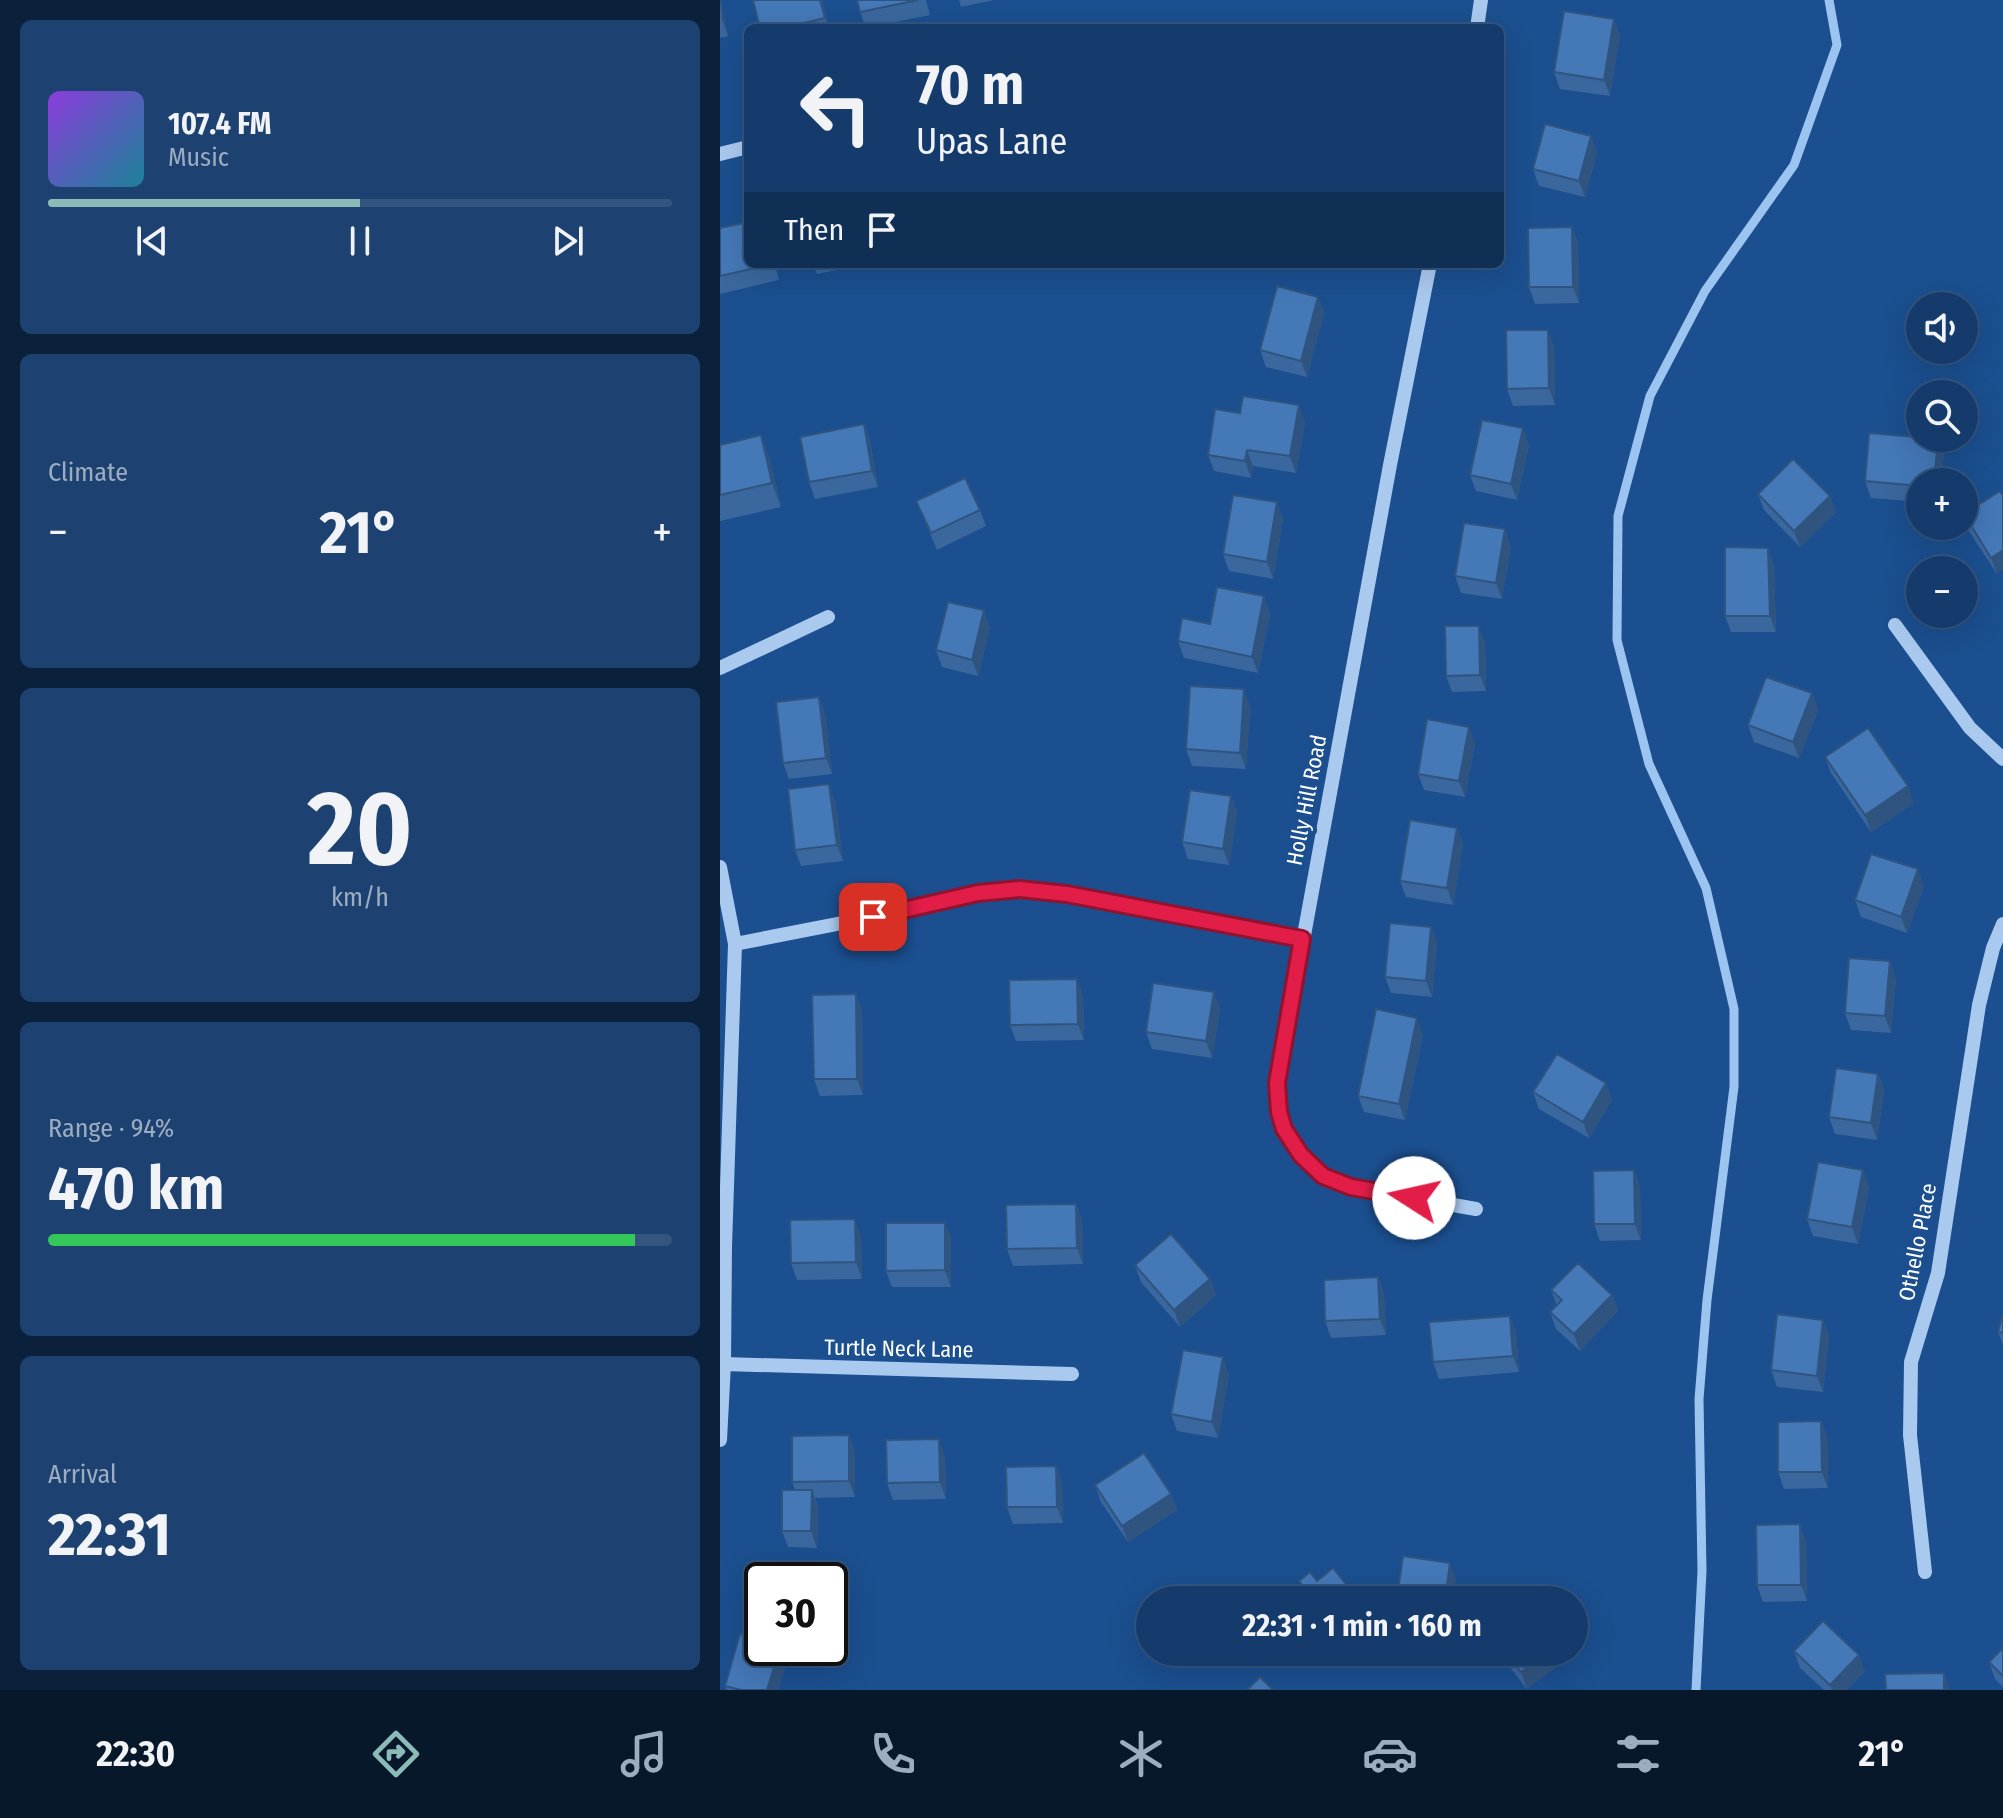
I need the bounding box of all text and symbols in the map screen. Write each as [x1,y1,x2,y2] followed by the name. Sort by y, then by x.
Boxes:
[916,52,1024,119] text: 70 m
[784,56,888,160] icon: left
[168,106,271,142] text: 107.4 FM
[916,120,1067,164] text: Upas Lane
[168,142,229,173] text: Music
[860,208,904,252] icon: arrive
[784,212,844,248] text: Then
[130,219,174,263] icon: previous
[338,219,382,263] icon: pause
[546,219,590,263] icon: next
[1906,292,1978,628] map controls
[1906,292,1978,364] button: sound
[1906,380,1978,452] button: search
[48,457,128,488] text: Climate
[1906,468,1978,540] button: +
[320,497,400,569] text: 21°
[48,506,68,559] text: −
[652,506,672,559] text: +
[1906,556,1978,628] button: −
[1281,732,1332,868] street label: Holly Hill Road
[308,767,412,892] text: 20
[331,882,389,913] text: km/h
[839,883,907,951] pin
[851,895,895,939] icon: arrive
[48,1113,174,1144] text: Range · 94%
[48,1153,224,1225] text: 470 km
[1372,1156,1456,1240] position arrow
[1893,1181,1942,1303] street label: Othello Place
[824,1334,974,1363] street label: Turtle Neck Lane
[48,1459,117,1490] text: Arrival
[48,1499,171,1571] text: 22:31
[744,1562,848,1666] speed limit sign: 30
[1242,1608,1482,1644] text: 22:31 · 1 min · 160 m
[368,1726,424,1782] icon: directions
[616,1726,672,1782] icon: music
[865,1726,921,1782] icon: phone
[1113,1726,1169,1782] icon: climate
[1362,1726,1418,1782] icon: car
[1610,1726,1666,1782] icon: filters
[96,1732,175,1776] text: 22:30
[1859,1732,1907,1776] text: 21°

